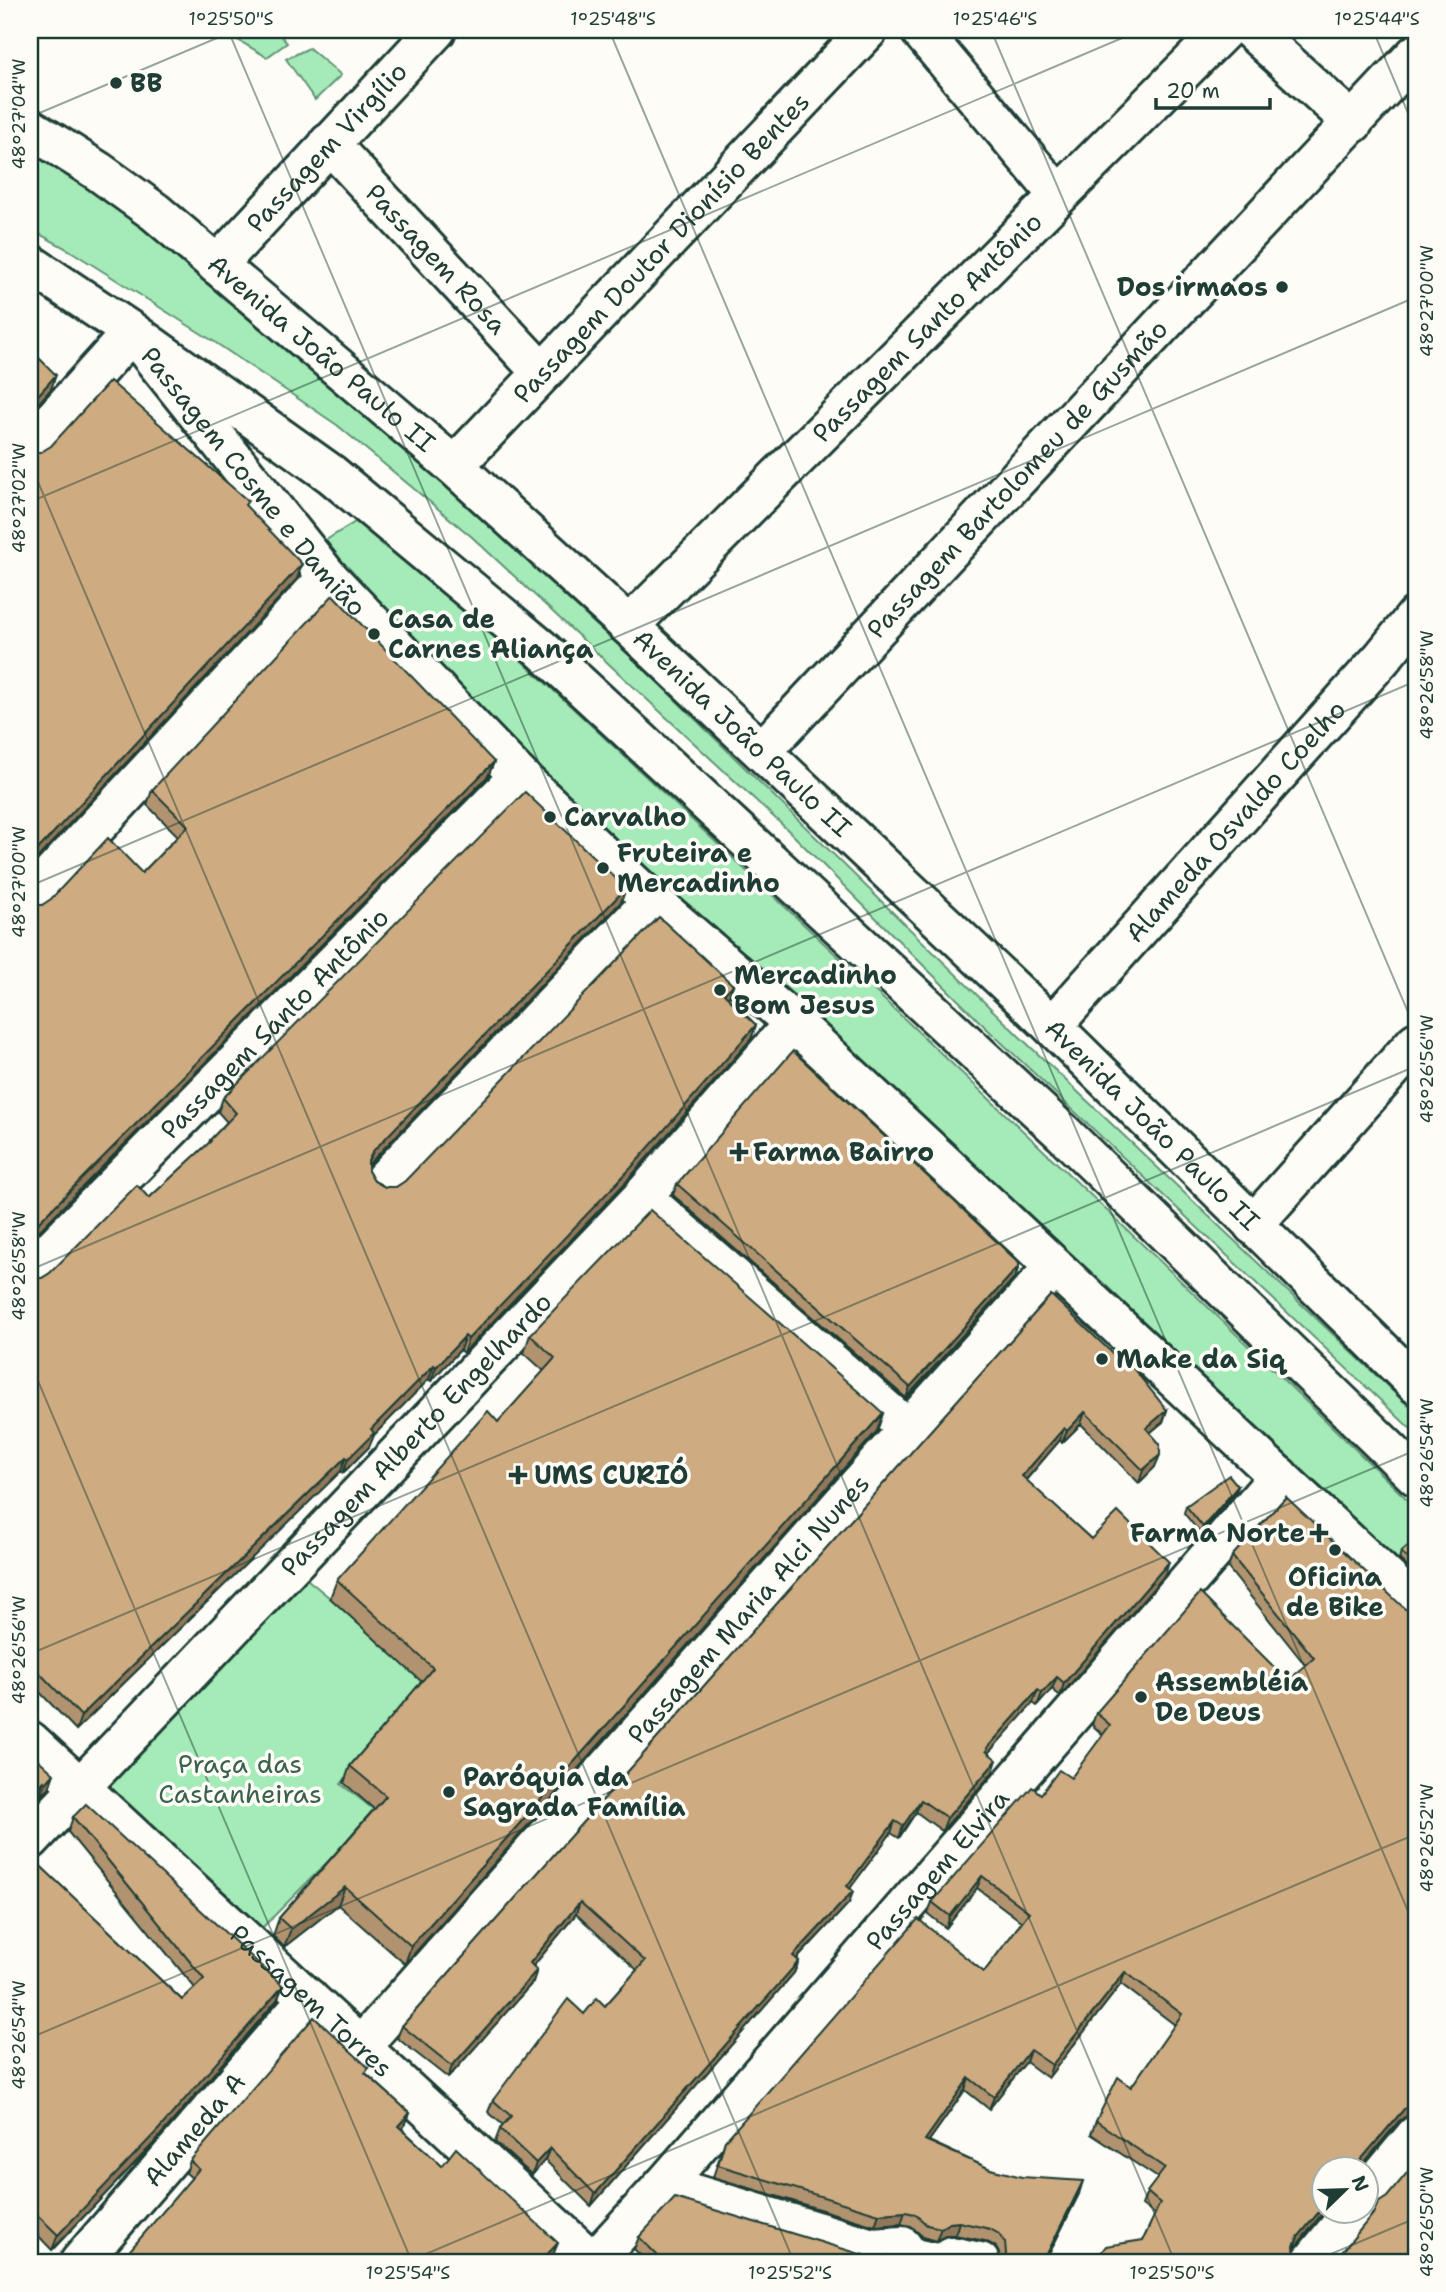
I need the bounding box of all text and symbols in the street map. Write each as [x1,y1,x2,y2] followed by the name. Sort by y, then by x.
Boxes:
[188,7,274,31] text: 1°25'50"S
[570,7,656,31] text: 1°25'48"S
[953,7,1037,31] text: 1°25'46"S
[1334,7,1420,31] text: 1°25'44"S
[238,54,415,240] street label: Passagem Virgílio
[7,58,31,170] text: 48°27'04"W
[130,65,163,100] place label: BB
[1156,66,1269,110] scale bar
[108,75,124,91] marker: BB
[1166,77,1220,105] text: 20 m
[505,84,817,410] street label: Passagem Doutor Dionísio Bentes
[358,176,515,341] street label: Passagem Rosa
[804,204,1049,450] street label: Passagem Santo Antônio
[1415,245,1439,357] text: 48°27'00"W
[201,246,443,460] street label: Avenida João Paulo II
[1117,269,1268,304] place label: Dos irmaos
[1274,279,1290,295] marker: Dos irmaos
[859,312,1175,646] street label: Passagem Bartolomeu de Gusmão
[133,339,374,624] street label: Passagem Cosme e Damião
[7,443,31,553] text: 48°27'02"W
[388,601,594,666] place label: Casa de Carnes Aliança
[626,621,859,845] street label: Avenida João Paulo II
[366,626,382,642] marker: Casa de Carnes Aliança
[1415,630,1439,740] text: 48°26'58"W
[1117,692,1353,950] street label: Alameda Osvaldo Coelho
[564,799,687,834] place label: Carvalho
[542,809,558,825] marker: Carvalho
[7,826,31,938] text: 48°27'00"W
[617,835,780,900] place label: Fruteira e Mercadinho
[595,860,611,876] marker: Fruteira e Mercadinho
[152,900,396,1146] street label: Passagem Santo Antônio
[734,957,897,1022] place label: Mercadinho Bom Jesus
[712,982,728,998] marker: Mercadinho Bom Jesus
[1038,1011,1268,1238] street label: Avenida João Paulo II
[1415,1015,1439,1123] text: 48°26'56"W
[753,1134,934,1169] place label: Farma Bairro
[731,1144,747,1160] marker: Farma Bairro
[7,1211,31,1321] text: 48°26'58"W
[272,1285,559,1584] street label: Passagem Alberto Engelhardo
[1116,1341,1288,1376] place label: Make da Siq
[1094,1351,1110,1367] marker: Make da Siq
[1415,1398,1439,1508] text: 48°26'54"W
[534,1456,688,1492] place label: UMS CURIÓ
[508,1465,528,1485] marker: UMS CURIÓ
[619,1466,877,1751] street label: Passagem Maria Alci Nunes
[1130,1515,1305,1550] place label: Farma Norte
[1311,1525,1327,1541] marker: Farma Norte
[1327,1542,1343,1558] marker: Oficina de Bike
[1286,1559,1384,1624] place label: Oficina de Bike
[7,1596,31,1704] text: 48°26'56"W
[1155,1664,1309,1729] place label: Assembléia De Deus
[1133,1689,1149,1705] marker: Assembléia De Deus
[158,1746,322,1811] park label: Praça das Castanheiras
[463,1759,686,1824] place label: Paróquia da Sagrada Família
[857,1781,1017,1958] street label: Passagem Elvira
[1415,1783,1439,1893] text: 48°26'52"W
[441,1784,457,1800] marker: Paróquia da Sagrada Família
[222,1917,400,2085] street label: Passagem Torres
[7,1980,31,2090] text: 48°26'54"W
[135,2065,253,2194] street label: Alameda A
[1310,2156,1380,2226] north arrow
[1415,2167,1439,2277] text: 48°26'50"W
[1346,2172,1375,2195] text: N
[366,2261,450,2285] text: 1°25'54"S
[748,2261,832,2285] text: 1°25'52"S
[1129,2261,1215,2285] text: 1°25'50"S

